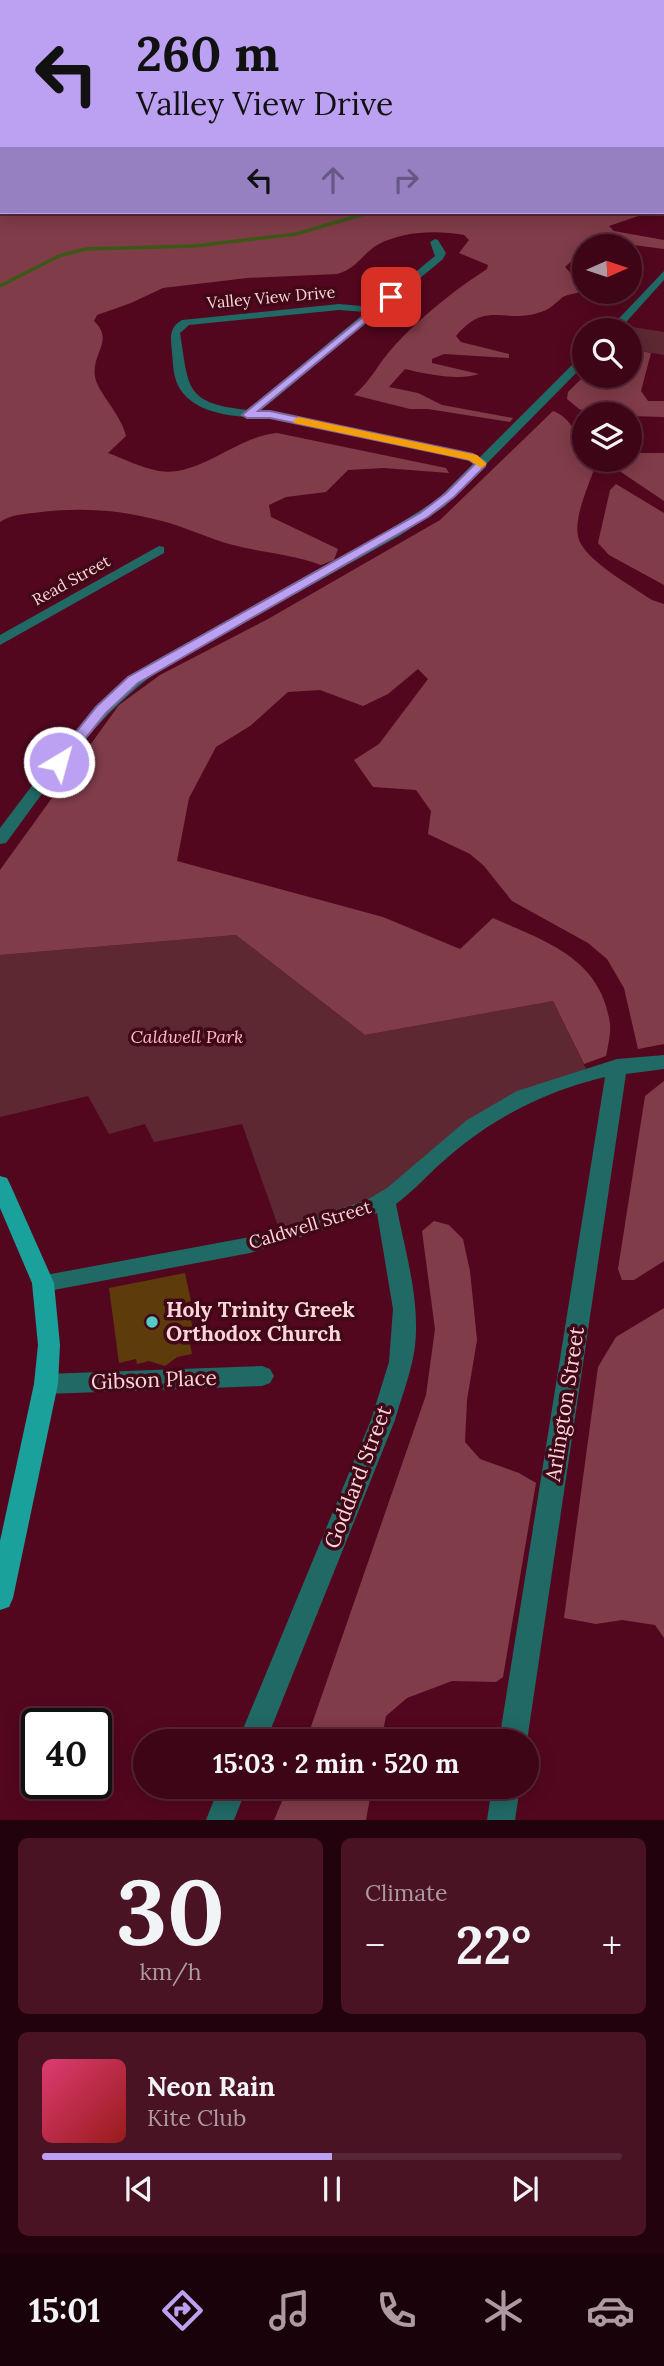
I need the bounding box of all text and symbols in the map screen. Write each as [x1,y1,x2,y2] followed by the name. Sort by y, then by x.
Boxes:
[136,22,279,84] text: 260 m
[21,28,112,119] icon: left
[136,83,393,124] text: Valley View Drive
[241,161,279,199] icon: left
[314,161,352,199] icon: ahead
[387,161,425,199] icon: right
[572,234,642,304] north arrow
[572,234,642,472] map controls
[361,267,421,327] pin
[372,278,410,316] icon: arrive
[205,281,336,313] street label: Valley View Drive
[572,318,642,388] button: search
[572,402,642,472] button: layers
[29,550,114,610] street label: Read Street
[22,725,96,799] position arrow
[131,1025,243,1048] park label: Caldwell Park
[246,1195,374,1254] street label: Caldwell Street
[166,1296,355,1347] place label: Holy Trinity Greek Orthodox Church
[144,1314,160,1330] marker: Holy Trinity Greek Orthodox Church
[539,1324,590,1484] street label: Arlington Street
[91,1364,217,1395] street label: Gibson Place
[318,1401,397,1552] street label: Goddard Street
[21,1708,112,1799] speed limit sign: 40
[213,1747,459,1780] text: 15:03 · 2 min · 520 m
[116,1853,225,1970] text: 30
[365,1878,447,1907] text: Climate
[456,1912,531,1978] text: 22°
[365,1921,385,1969] text: −
[602,1921,622,1969] text: +
[139,1957,202,1986] text: km/h
[147,2070,275,2103] text: Neon Rain
[147,2103,246,2132] text: Kite Club
[120,2170,158,2208] icon: previous
[313,2170,351,2208] icon: pause
[506,2170,544,2208] icon: next
[158,2286,207,2335] icon: directions
[265,2286,314,2335] icon: music
[372,2286,421,2335] icon: phone
[479,2286,528,2335] icon: climate
[586,2286,635,2335] icon: car
[29,2290,101,2331] text: 15:01

